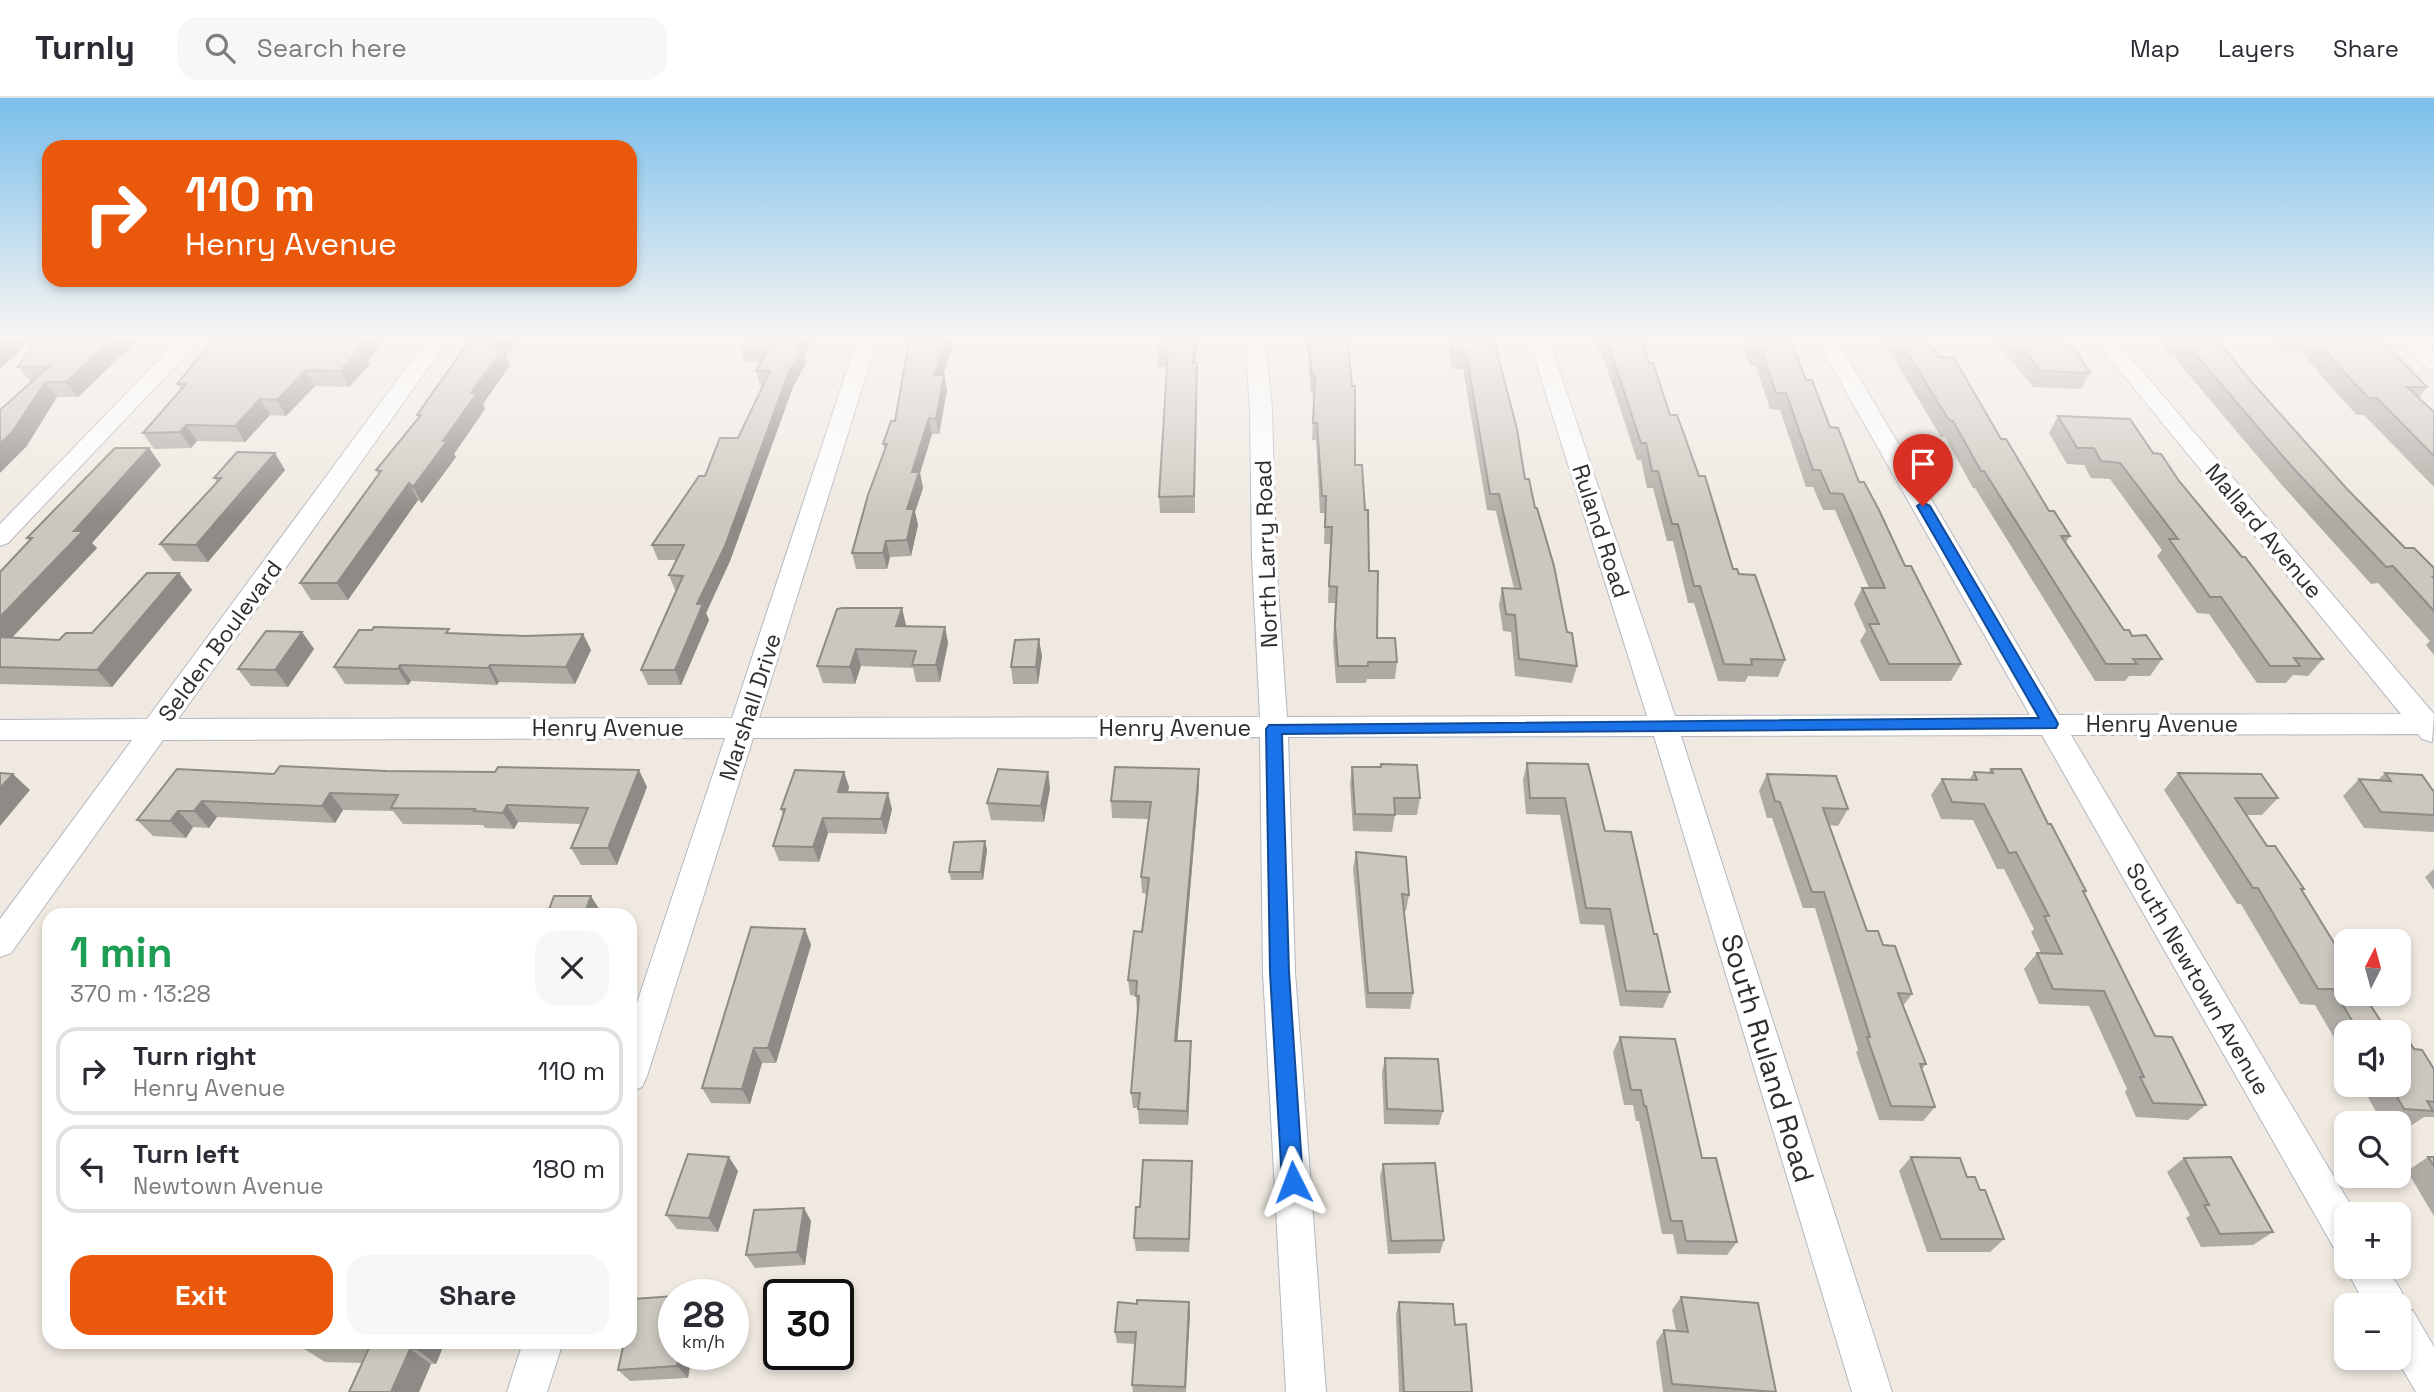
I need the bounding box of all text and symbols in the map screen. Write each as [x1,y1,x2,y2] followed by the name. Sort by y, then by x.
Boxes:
[177,17,667,80] search box
[35,27,135,69] text: Turnly
[201,29,239,67] icon: search
[257,31,407,65] text: Search here
[2130,33,2180,64] text: Map
[2218,33,2295,64] text: Layers
[2333,33,2399,64] text: Share
[185,163,315,225] text: 110 m
[70,168,161,259] icon: right
[185,224,397,264] text: Henry Avenue
[1893,434,1953,506] pin
[1904,445,1942,483] icon: arrive
[2199,457,2329,605] street label: Mallard Avenue
[1248,459,1284,649] street label: North Larry Road
[1565,460,1637,602] street label: Ruland Road
[151,554,289,728] street label: Selden Boulevard
[712,629,788,785] street label: Marshall Drive
[2086,709,2238,739] street label: Henry Avenue
[532,713,684,743] street label: Henry Avenue
[1099,713,1251,743] street label: Henry Avenue
[2119,857,2277,1101] street label: South Newtown Avenue
[70,926,173,979] text: 1 min
[2334,929,2412,1006] north arrow
[2334,929,2411,1370] map controls
[1713,930,1823,1186] street label: South Ruland Road
[535,931,609,1005] button: close
[70,979,211,1009] text: 370 m · 13:28
[2334,1020,2411,1097] button: sound
[133,1039,257,1073] text: Turn right
[74,1052,112,1090] icon: right
[538,1054,605,1088] text: 110 m
[133,1073,285,1103] text: Henry Avenue
[2334,1111,2411,1188] button: search
[133,1137,240,1171] text: Turn left
[1256,1145,1330,1219] position arrow
[74,1150,112,1188] icon: left
[532,1152,605,1186] text: 180 m
[133,1171,324,1201] text: Newtown Avenue
[2334,1202,2411,1279] button: +
[70,1255,333,1335] button: Exit
[347,1255,609,1335] button: Share
[763,1279,854,1370] speed limit sign: 30
[683,1293,724,1337] text: 28
[2334,1293,2411,1370] button: −
[682,1330,725,1353] text: km/h

